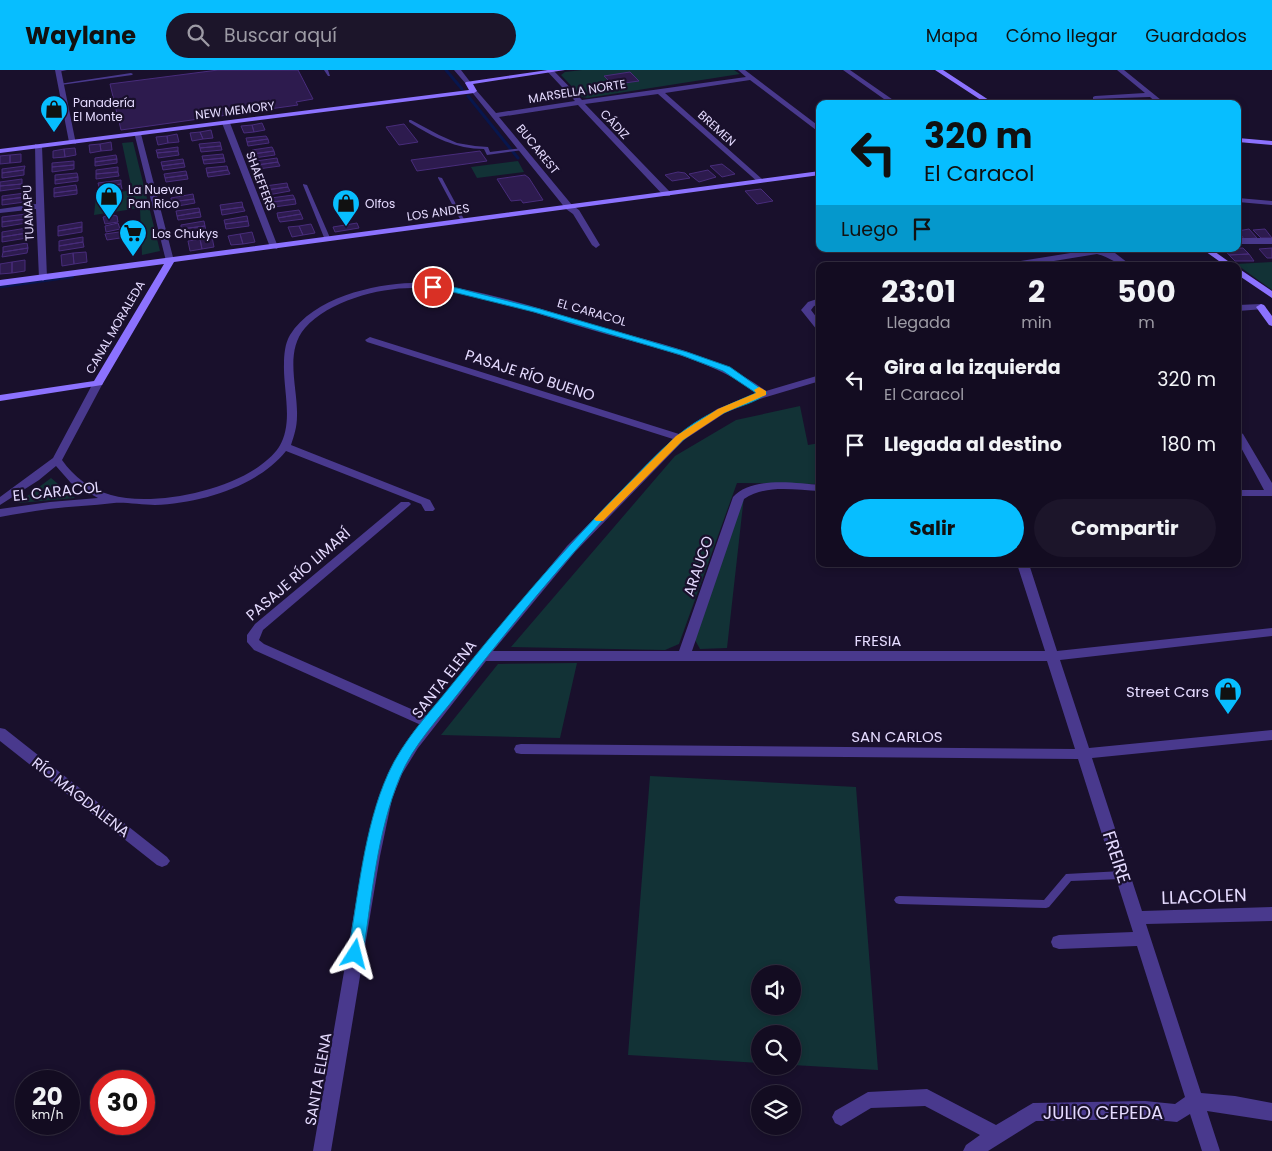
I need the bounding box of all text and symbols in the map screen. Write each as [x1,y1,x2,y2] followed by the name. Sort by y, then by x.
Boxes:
[166,13,516,58] search box
[25,19,136,52] text: Waylane
[184,21,212,49] icon: search
[224,22,337,49] text: Buscar aquí
[926,23,978,48] text: Mapa
[1006,23,1117,48] text: Cómo llegar
[1145,23,1247,48] text: Guardados
[527,75,627,107] street label: MARSELLA NORTE
[39,94,69,133] shop icon: Panadería El Monte
[73,94,135,125] place label: Panadería El Monte
[194,97,276,123] street label: NEW MEMORY
[597,105,633,143] street label: CÁDIZ
[694,106,740,150] street label: BREMEN
[924,111,1032,160] text: 320 m
[513,120,564,178] street label: BUCAREST
[841,120,906,185] icon: left
[242,149,280,213] street label: SHAEFFERS
[924,158,1034,189] text: El Caracol
[94,181,124,220] shop icon: La Nueva Pan Rico
[128,181,183,212] place label: La Nueva Pan Rico
[18,185,38,241] street label: TUAMAPU
[331,188,361,227] shop icon: Olfos
[365,195,395,212] place label: Olfos
[406,199,470,225] street label: LOS ANDES
[908,215,936,243] icon: arrive
[841,216,898,243] text: Luego
[118,218,148,257] supermarket icon: Los Chukys
[152,225,218,242] place label: Los Chukys
[412,266,454,308] pin
[881,270,956,313] text: 23:01
[1028,270,1045,313] text: 2
[1117,270,1176,313] text: 500
[419,273,447,301] icon: arrive
[81,277,149,377] street label: CANAL MORALEDA
[555,294,629,330] street label: EL CARACOL
[887,311,951,334] text: Llegada
[1021,311,1052,334] text: min
[1138,311,1155,334] text: m
[462,344,598,406] street label: PASAJE RÍO BUENO
[884,354,1061,381] text: Gira a la izquierda
[841,366,869,394] icon: left
[1157,366,1216,393] text: 320 m
[884,383,964,406] text: El Caracol
[841,431,869,459] icon: arrive
[884,431,1062,458] text: Llegada al destino
[1161,431,1216,458] text: 180 m
[12,476,103,506] street label: EL CARACOL
[841,499,1024,557] button: Salir
[1034,499,1216,557] button: Compartir
[241,523,355,625] street label: PASAJE RÍO LIMARÍ
[678,533,718,599] street label: ARAUCO
[855,630,901,651] street label: FRESIA
[407,635,481,723] street label: SANTA ELENA
[1213,676,1243,715] shop icon: Street Cars
[1126,681,1209,702] place label: Street Cars
[851,726,943,747] street label: SAN CARLOS
[28,752,134,842] street label: RÍO MAGDALENA
[1097,828,1137,886] street label: FREIRE
[1161,882,1247,910] street label: LLACOLEN
[328,927,380,979] position arrow
[751,965,801,1135] map controls
[751,965,801,1015] button: sound
[751,1025,801,1075] button: search
[299,1031,337,1127] street label: SANTA ELENA
[90,1070,155,1135] speed limit sign: 30
[32,1079,63,1114] text: 20
[751,1085,801,1135] button: layers
[1043,1100,1163,1125] street label: JULIO CEPEDA
[32,1106,63,1123] text: km/h

